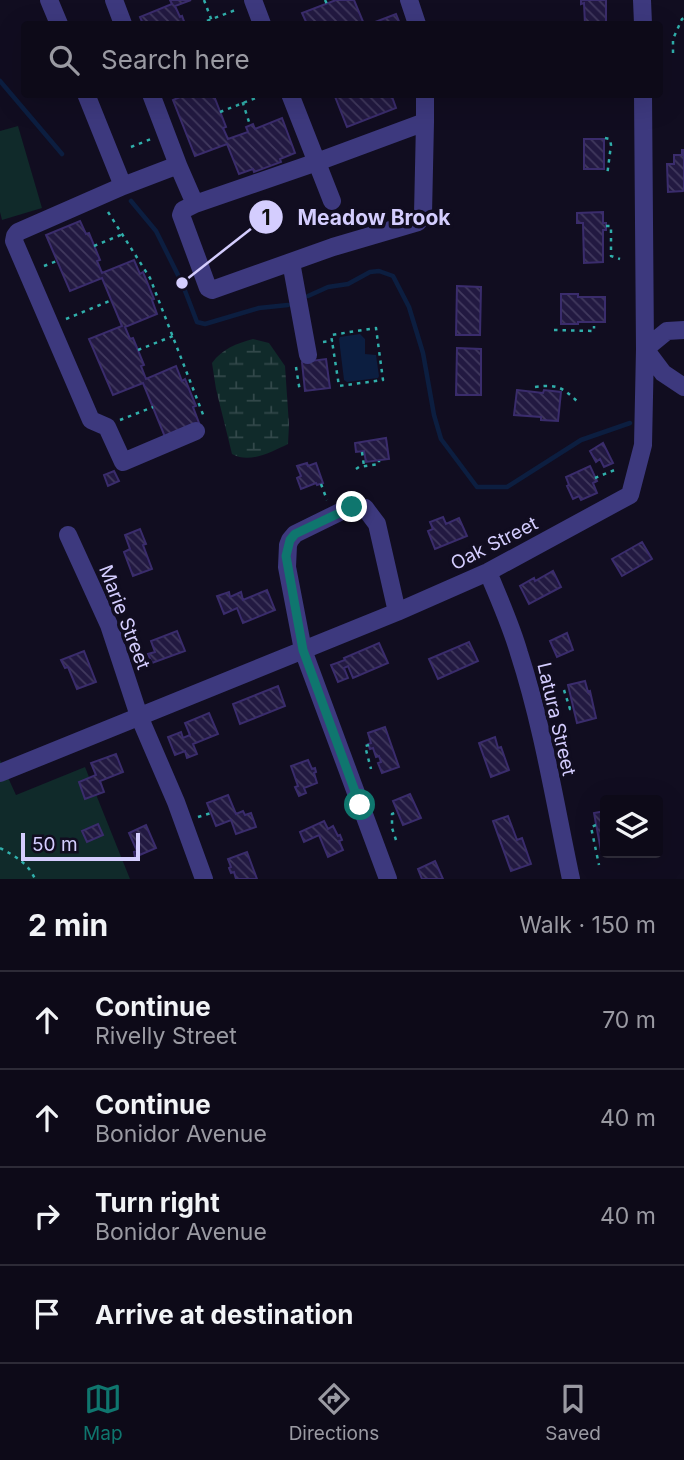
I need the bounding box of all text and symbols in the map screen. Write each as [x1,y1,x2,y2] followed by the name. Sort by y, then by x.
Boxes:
[21,21,663,98] search box
[45,41,83,79] icon: search
[101,44,250,75] text: Search here
[249,196,465,238] callout: Meadow Brook
[261,205,271,230] text: 1
[298,205,451,230] text: Meadow Brook
[336,491,367,522] route end
[447,512,542,575] street label: Oak Street
[94,562,155,673] street label: Marie Street
[532,660,581,778] street label: Latura Street
[344,789,375,820] route start
[600,795,663,858] map controls
[600,795,663,858] button: layers
[21,830,140,862] scale bar
[32,833,78,856] text: 50 m
[28,907,108,943] text: 2 min
[519,911,656,939] text: Walk · 150 m
[95,991,211,1022] text: Continue
[28,1001,66,1039] icon: ahead
[602,1006,656,1034] text: 70 m
[95,1022,237,1050] text: Rivelly Street
[95,1089,211,1120] text: Continue
[28,1099,66,1137] icon: ahead
[600,1104,656,1132] text: 40 m
[95,1120,267,1148] text: Bonidor Avenue
[95,1187,220,1218] text: Turn right
[28,1197,66,1235] icon: right
[600,1202,656,1230] text: 40 m
[95,1218,267,1246] text: Bonidor Avenue
[28,1295,66,1333] icon: arrive
[95,1299,354,1330] text: Arrive at destination
[83,1380,123,1445] tab: Map
[289,1380,379,1445] tab: Directions
[545,1380,601,1445] tab: Saved

